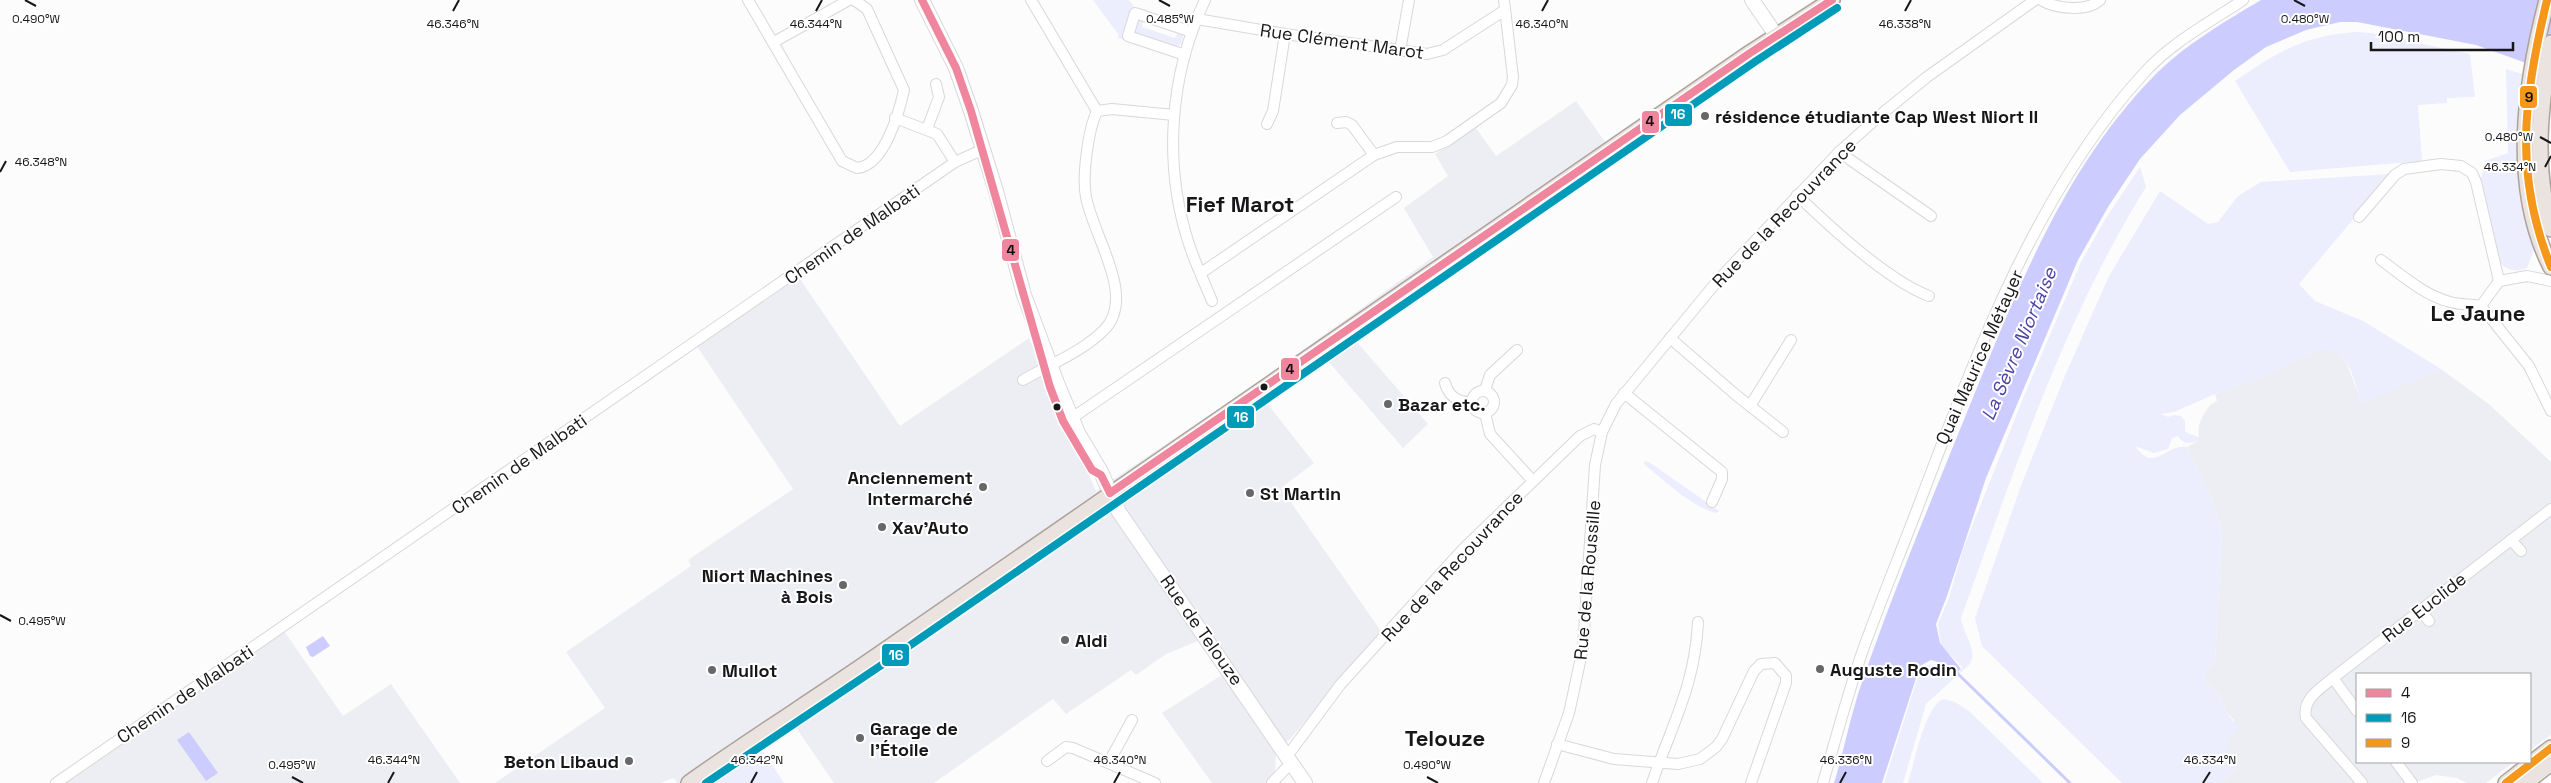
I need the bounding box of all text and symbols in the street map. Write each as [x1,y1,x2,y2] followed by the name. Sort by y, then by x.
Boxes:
[12,11,61,27] text: 0.490°W
[1146,11,1194,27] text: 0.485°W
[2281,11,2330,27] text: 0.480°W
[427,16,479,32] text: 46.346°N
[790,16,842,32] text: 46.344°N
[1516,16,1568,32] text: 46.340°N
[1879,16,1931,32] text: 46.338°N
[1258,18,1426,64] street label: Rue Clément Marot
[2371,20,2514,52] scale bar
[2378,27,2420,46] text: 100 m
[2519,85,2538,109] line badge: 9
[2525,88,2533,106] text: 9
[1664,103,1693,127] line badge: 16
[1671,105,1686,123] text: 16
[1715,105,2038,128] place label: résidence étudiante Cap West Niort II
[1641,110,1660,134] line badge: 4
[1699,110,1711,122] marker: résidence étudiante Cap West Niort II
[1646,112,1655,130] text: 4
[2485,129,2534,145] text: 0.480°W
[1707,134,1861,292] street label: Rue de la Recouvrance
[15,154,67,170] text: 46.348°N
[2484,159,2536,175] text: 46.334°N
[780,179,924,289] street label: Chemin de Malbati
[1186,190,1294,218] district label: Fief Marot
[1001,238,1020,262] line badge: 4
[1007,241,1016,259] text: 4
[1976,263,2063,424] water label: La Sèvre Niortaise
[1930,266,2028,448] street label: Quai Maurice Métayer
[2430,299,2526,327] district label: Le Jaune
[1280,357,1300,381] line badge: 4
[1286,360,1295,378] text: 4
[1259,382,1269,392] unlabelled marker
[1398,393,1486,416] place label: Bazar etc.
[1382,398,1394,410] marker: Bazar etc.
[1052,402,1062,412] unlabelled marker
[1226,405,1255,429] line badge: 16
[1234,408,1249,426] text: 16
[447,409,591,519] street label: Chemin de Malbati
[847,466,973,510] place label: Anciennement Intermarché
[977,481,989,493] marker: Anciennement Intermarché
[1260,482,1341,505] place label: St Martin
[1376,486,1528,646] street label: Rue de la Recouvrance
[1244,487,1256,499] marker: St Martin
[1569,499,1605,661] street label: Rue de la Roussille
[892,516,969,539] place label: Xav'Auto
[876,521,888,533] marker: Xav'Auto
[702,564,833,608] place label: Niort Machines à Bois
[2377,567,2471,647] street label: Rue Euclide
[1155,570,1249,690] street label: Rue de Telouze
[837,579,849,591] marker: Niort Machines à Bois
[18,613,66,629] text: 0.495°W
[1075,629,1107,652] place label: Aldi
[1059,634,1071,646] marker: Aldi
[112,640,258,748] street label: Chemin de Malbati
[881,643,910,667] line badge: 16
[889,646,904,664] text: 16
[1830,658,1957,681] place label: Auguste Rodin
[722,659,777,682] place label: Mullot
[1814,663,1826,675] marker: Auguste Rodin
[706,664,718,676] marker: Mullot
[2356,673,2531,763] legend
[2401,683,2410,702] text: 4
[2401,708,2416,727] text: 16
[870,717,958,761] place label: Garage de l'Étoile
[1405,724,1485,752] district label: Telouze
[854,732,866,744] marker: Garage de l'Étoile
[2401,733,2410,752] text: 9
[504,750,619,773] place label: Beton Libaud
[368,752,420,768] text: 46.344°N
[731,752,783,768] text: 46.342°N
[1094,752,1146,768] text: 46.340°N
[1820,752,1872,768] text: 46.336°N
[2184,752,2236,768] text: 46.334°N
[623,755,635,767] marker: Beton Libaud
[268,757,316,773] text: 0.495°W
[1403,757,1452,773] text: 0.490°W

